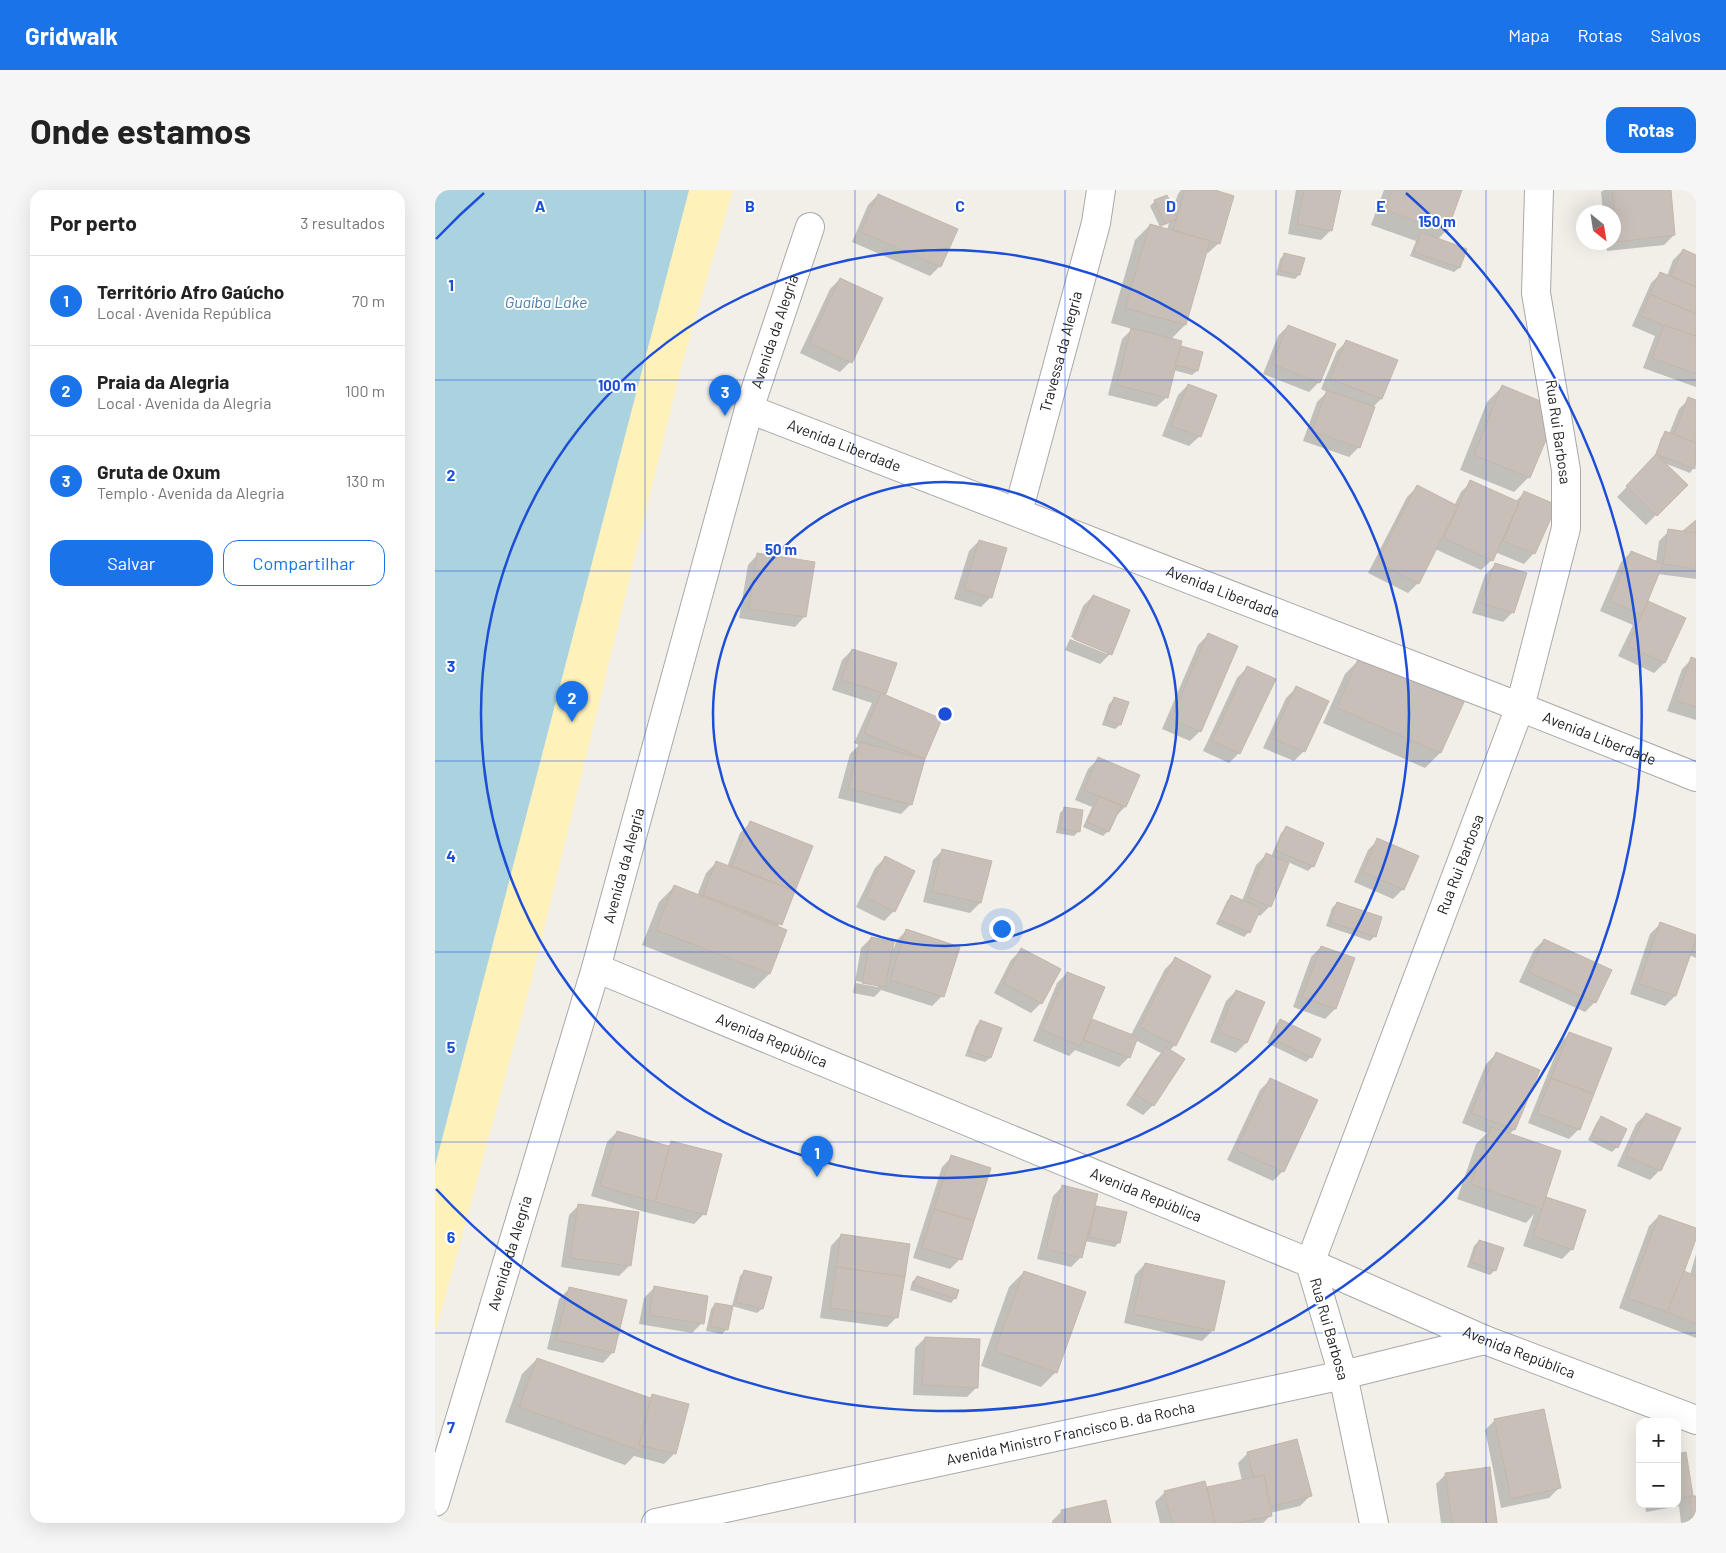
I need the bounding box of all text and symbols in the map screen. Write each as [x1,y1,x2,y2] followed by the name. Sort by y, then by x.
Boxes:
[25,21,118,50] text: Gridwalk
[1508,24,1549,46] text: Mapa
[1577,24,1622,46] text: Rotas
[1650,24,1701,46] text: Salvos
[1606,107,1696,153] button: Rotas
[30,109,251,151] text: Onde estamos
[535,196,546,215] text: A
[745,196,755,215] text: B
[955,196,965,215] text: C
[1166,196,1176,215] text: D
[1376,196,1386,215] text: E
[1576,205,1621,250] north arrow
[50,210,137,235] text: Por perto
[1418,212,1456,230] text: 150 m
[300,213,385,232] text: 3 resultados
[747,272,801,390] street label: Avenida da Alegria
[448,275,454,294] text: 1
[97,280,284,303] text: Território Afro Gaúcho
[1035,289,1085,414] street label: Travessa da Alegria
[63,291,69,310] text: 1
[352,291,385,310] text: 70 m
[505,292,587,311] water label: Guaíba Lake
[97,303,271,322] text: Local · Avenida República
[97,370,229,393] text: Praia da Alegria
[709,375,741,416] pin: 3
[598,376,636,394] text: 100 m
[1543,378,1575,485] street label: Rua Rui Barbosa
[62,381,70,400] text: 2
[345,381,385,400] text: 100 m
[97,393,271,412] text: Local · Avenida da Alegria
[785,415,904,475] street label: Avenida Liberdade
[97,460,220,483] text: Gruta de Oxum
[447,465,456,484] text: 2
[62,471,70,490] text: 3
[346,471,385,490] text: 130 m
[97,483,284,502] text: Templo · Avenida da Alegria
[50,540,213,586] button: Salvar
[223,540,385,586] button: Compartilhar
[765,540,797,558] text: 50 m
[1164,561,1283,621] street label: Avenida Liberdade
[447,656,455,675] text: 3
[556,681,588,722] pin: 2
[936,705,954,723] centre of rings
[1541,707,1659,768] street label: Avenida Liberdade
[599,806,647,925] street label: Avenida da Alegria
[1433,812,1487,917] street label: Rua Rui Barbosa
[446,846,456,865] text: 4
[989,916,1015,942] your location
[714,1009,830,1071] street label: Avenida República
[447,1037,456,1056] text: 5
[801,1136,833,1177] pin: 1
[1088,1163,1205,1225] street label: Avenida República
[483,1193,535,1312] street label: Avenida da Alegria
[447,1227,456,1246] text: 6
[1307,1276,1353,1382] street label: Rua Rui Barbosa
[1461,1322,1578,1381] street label: Avenida República
[944,1397,1196,1468] street label: Avenida Ministro Francisco B. da Rocha
[447,1417,455,1436] text: 7
[1636,1418,1681,1508] map controls
[1636,1418,1681,1463] button: +
[1636,1463,1681,1508] button: −

